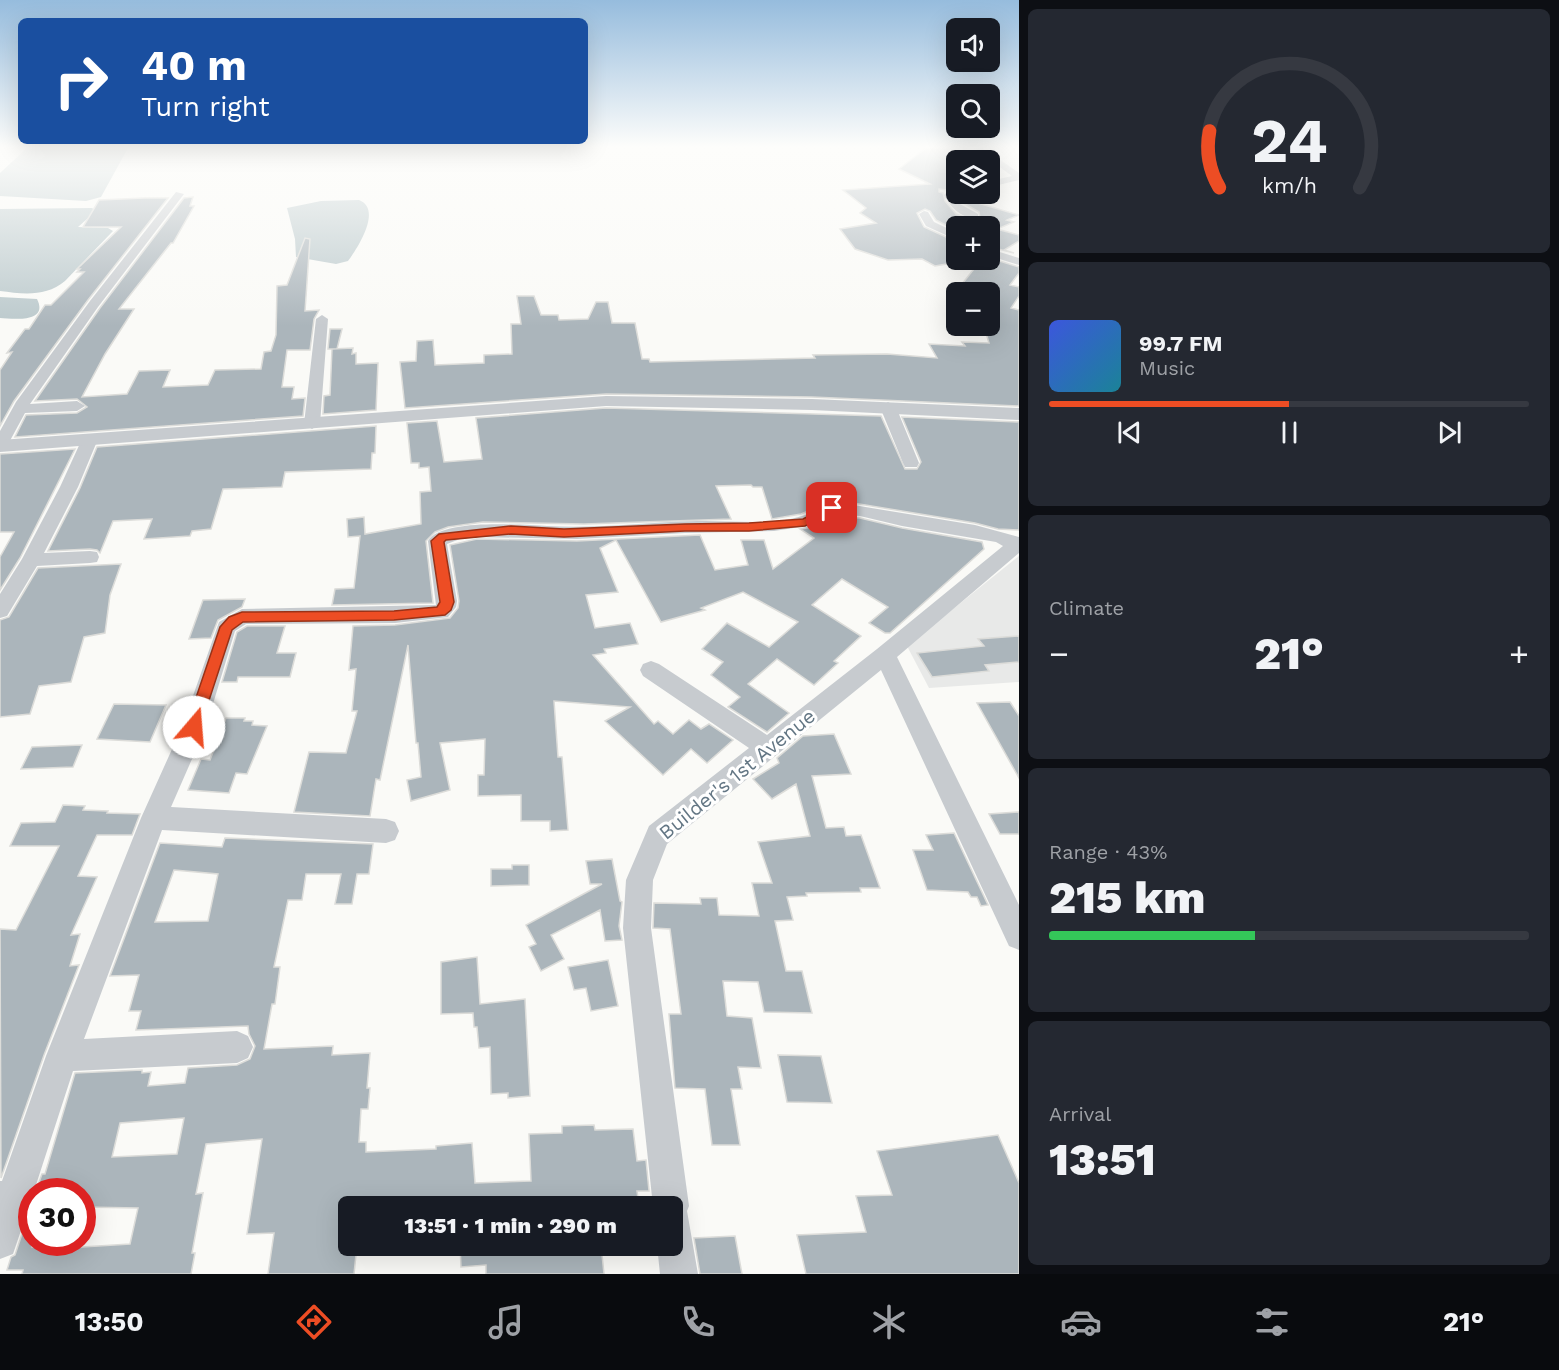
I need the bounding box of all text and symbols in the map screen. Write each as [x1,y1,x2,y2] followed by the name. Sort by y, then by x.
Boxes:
[946,18,1000,336] map controls
[946,18,1000,72] button: sound
[141,41,247,90] text: 40 m
[42,42,120,120] icon: right
[946,84,1000,138] button: search
[141,91,270,123] text: Turn right
[1251,104,1327,177] text: 24
[946,150,1000,204] button: layers
[1261,173,1317,198] text: km/h
[946,216,1000,270] button: +
[946,282,1000,336] button: −
[1139,331,1223,356] text: 99.7 FM
[1139,356,1195,380] text: Music
[1113,416,1146,449] icon: previous
[1273,416,1306,449] icon: pause
[1433,416,1466,449] icon: next
[806,482,857,533] pin
[815,491,848,524] icon: arrive
[1049,596,1124,620] text: Climate
[1254,627,1324,680] text: 21°
[1049,634,1069,673] text: −
[1509,634,1529,673] text: +
[162,695,226,759] position arrow
[654,704,820,844] street label: Builder's 1st Avenue
[1049,840,1167,864] text: Range · 43%
[1049,871,1205,924] text: 215 km
[1049,1102,1111,1126] text: Arrival
[1049,1133,1156,1186] text: 13:51
[18,1178,96,1256] speed limit sign: 30
[404,1213,617,1238] text: 13:51 · 1 min · 290 m
[293,1301,335,1343] icon: directions
[485,1301,527,1343] icon: music
[677,1301,719,1343] icon: phone
[868,1301,910,1343] icon: climate
[1060,1301,1102,1343] icon: car
[1251,1301,1293,1343] icon: filters
[75,1306,144,1338] text: 13:50
[1443,1306,1484,1338] text: 21°

